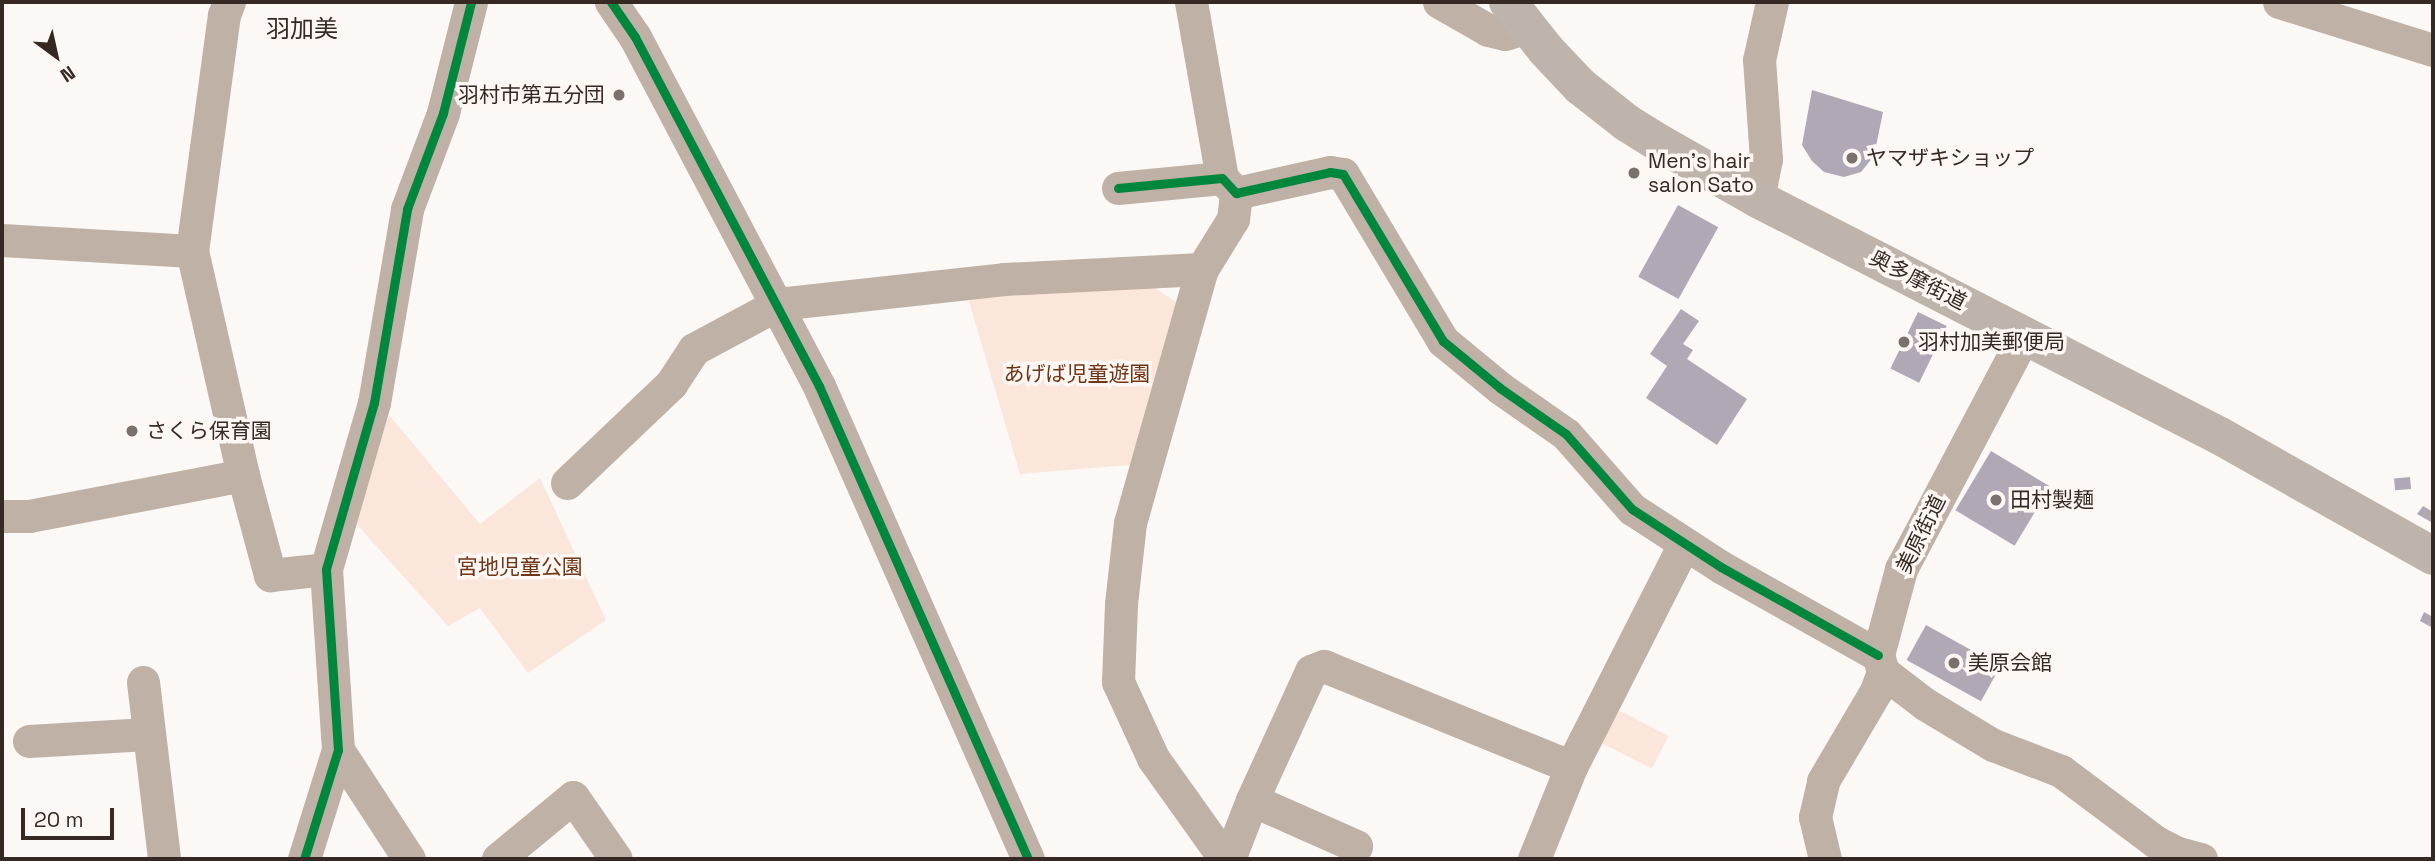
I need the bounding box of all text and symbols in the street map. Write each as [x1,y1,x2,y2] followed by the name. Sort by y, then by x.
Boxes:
[266,15,338,43] district label: 羽加美
[21,21,91,91] north arrow
[56,60,80,88] text: N
[458,82,605,108] place label: 羽村市第五分団
[611,87,627,103] marker: 羽村市第五分団
[1866,145,2034,171] place label: ヤマザキショップ
[1648,148,1754,198] place label: Men's hair salon Sato
[1844,150,1860,166] marker: ヤマザキショップ
[1626,165,1642,181] marker: Men's hair salon Sato
[1866,245,1970,315] street label: 奥多摩街道
[1918,329,2065,355] place label: 羽村加美郵便局
[1896,334,1912,350] marker: 羽村加美郵便局
[1004,361,1150,387] park label: あげば児童遊園
[146,418,272,444] place label: さくら保育園
[124,423,140,439] marker: さくら保育園
[2010,487,2094,513] place label: 田村製麺
[1891,491,1951,577] street label: 美原街道
[1988,492,2004,508] marker: 田村製麺
[457,554,583,580] park label: 宮地児童公園
[1968,650,2052,676] place label: 美原会館
[1946,655,1962,671] marker: 美原会館
[24,794,117,838] scale bar
[34,806,84,833] text: 20 m

